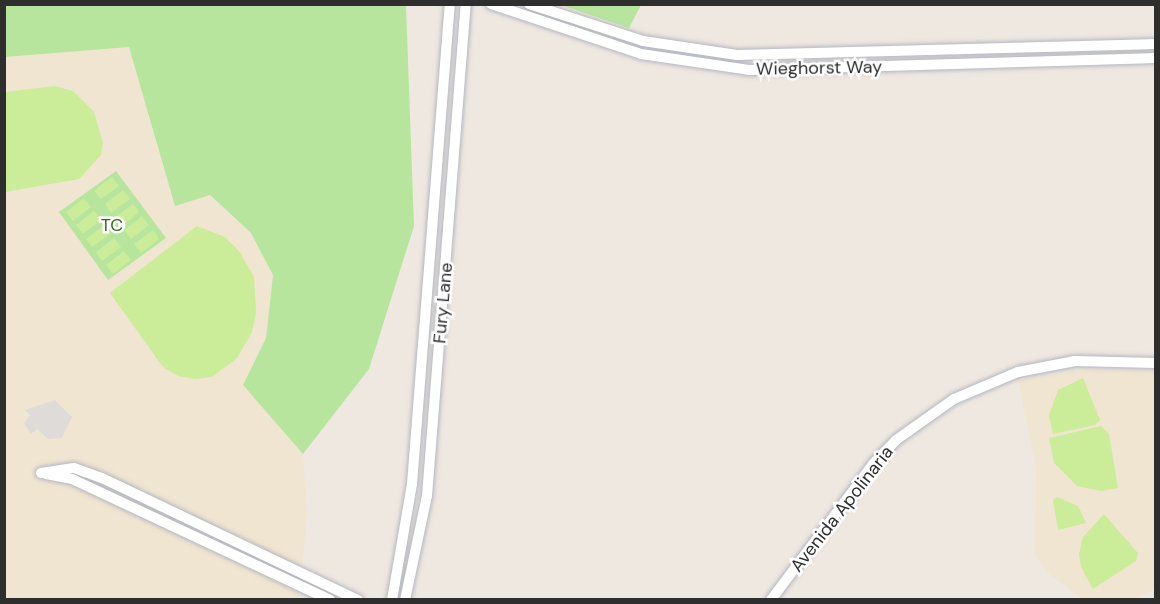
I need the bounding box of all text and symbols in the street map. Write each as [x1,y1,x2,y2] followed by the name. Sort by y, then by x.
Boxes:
[756,56,882,80] street label: Wieghorst Way
[101,214,123,236] park label: TC
[429,262,457,344] street label: Fury Lane
[786,442,898,576] street label: Avenida Apolinaria

